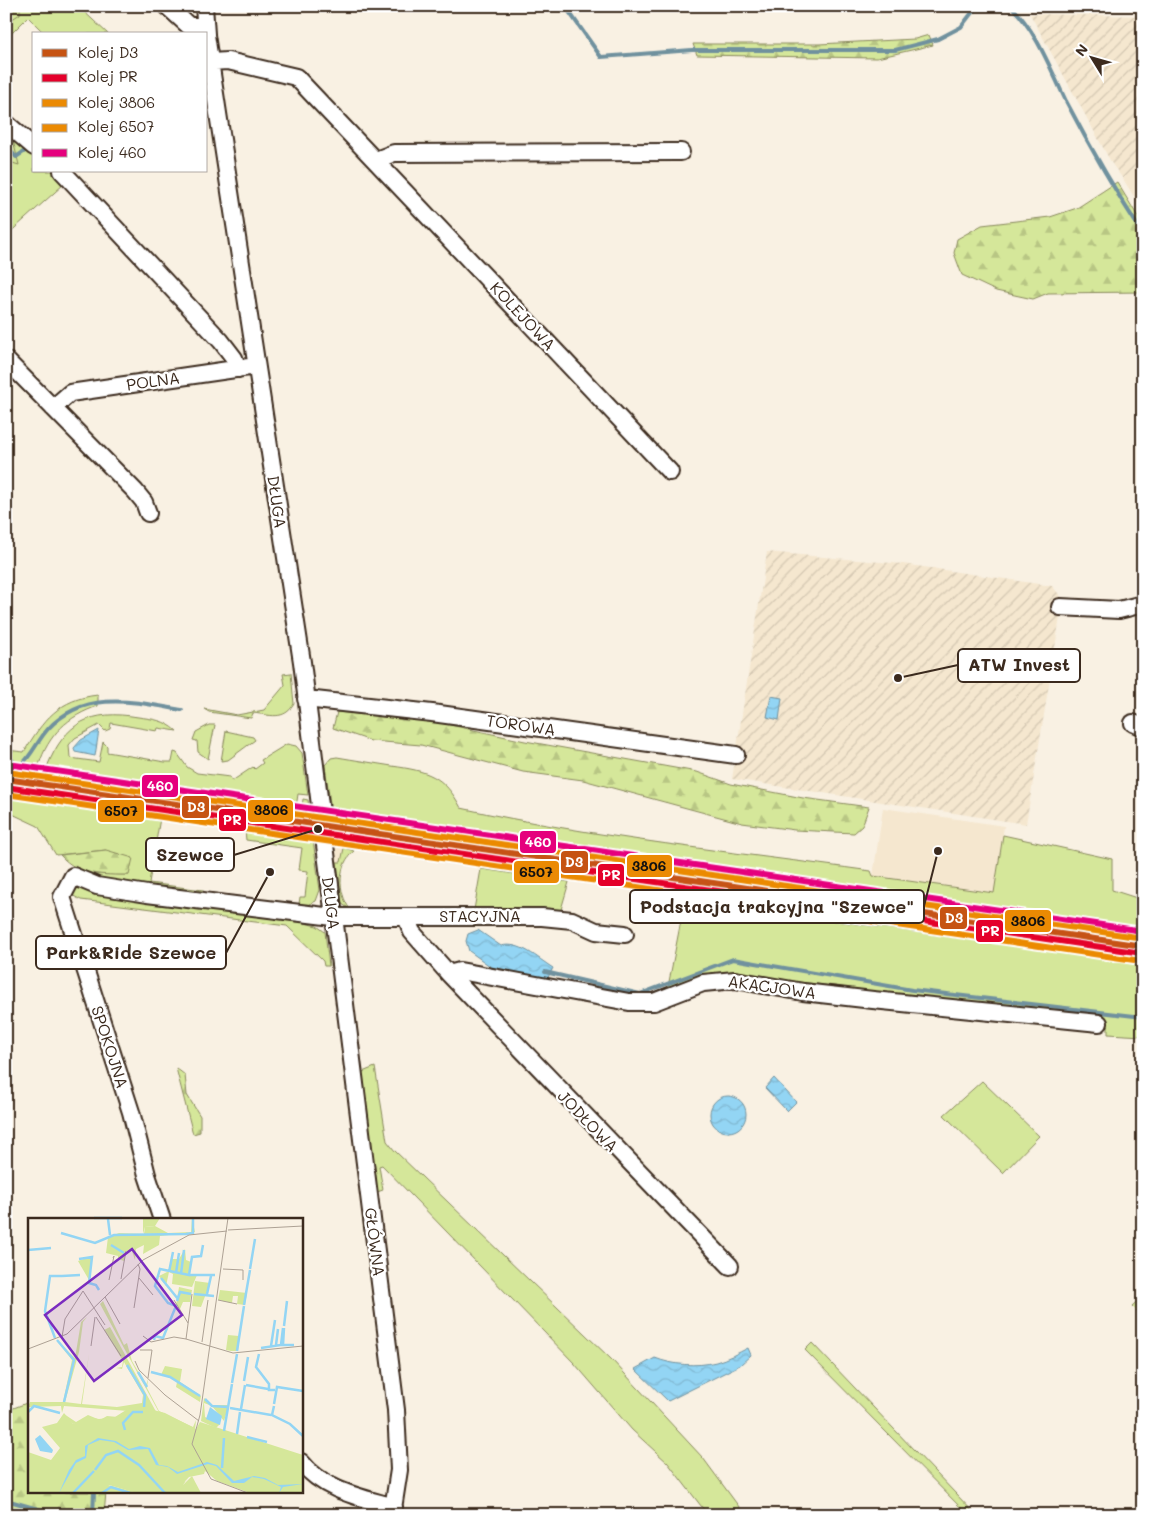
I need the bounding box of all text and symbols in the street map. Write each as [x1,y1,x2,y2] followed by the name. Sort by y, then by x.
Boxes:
[32,32,208,172] legend
[1066,32,1116,82] north arrow
[1070,40,1092,60] text: N
[78,42,138,62] text: Kolej D3
[78,66,138,86] text: Kolej PR
[78,92,155,112] text: Kolej 3806
[78,116,154,136] text: Kolej 6507
[78,142,146,162] text: Kolej 460
[486,277,561,354] street label: KOLEJOWA
[125,366,181,395] street label: POLNA
[263,474,292,530] street label: DŁUGA
[958,649,1080,682] callout: ATW Invest
[968,652,1070,676] text: ATW Invest
[485,709,557,740] street label: TOROWA
[141,774,179,798] line badge: 460
[147,776,173,795] text: 460
[181,795,210,819] line badge: D3
[187,797,205,816] text: D3
[97,799,145,823] line badge: 6507
[247,799,294,823] line badge: 3806
[254,800,288,819] text: 3806
[104,801,138,820] text: 6507
[218,808,247,832] line badge: PR
[222,810,242,829] text: PR
[519,830,557,854] line badge: 460
[525,832,551,851] text: 460
[146,838,234,871] callout: Szewce
[156,842,224,866] text: Szewce
[560,850,589,874] line badge: D3
[565,852,583,871] text: D3
[626,854,673,878] line badge: 3806
[632,856,666,875] text: 3806
[513,860,560,884] line badge: 6507
[519,862,553,881] text: 6507
[597,863,625,887] line badge: PR
[601,865,621,884] text: PR
[318,875,345,931] street label: DŁUGA
[630,890,924,923] callout: Podstacja trakcyjna "Szewce"
[640,894,914,918] text: Podstacja trakcyjna "Szewce"
[439,905,521,926] street label: STACYJNA
[939,906,968,930] line badge: D3
[945,908,963,927] text: D3
[1004,909,1052,933] line badge: 3806
[1011,911,1045,930] text: 3806
[975,919,1004,943] line badge: PR
[980,921,1000,940] text: PR
[36,936,226,969] callout: Park&Ride Szewce
[46,940,217,964] text: Park&Ride Szewce
[727,970,818,1003] street label: AKACJOWA
[87,1003,134,1091] street label: SPOKOJNA
[554,1085,623,1156] street label: JODŁOWA
[361,1206,390,1278] street label: GŁÓWNA
[28,1218,302,1494] inset map

